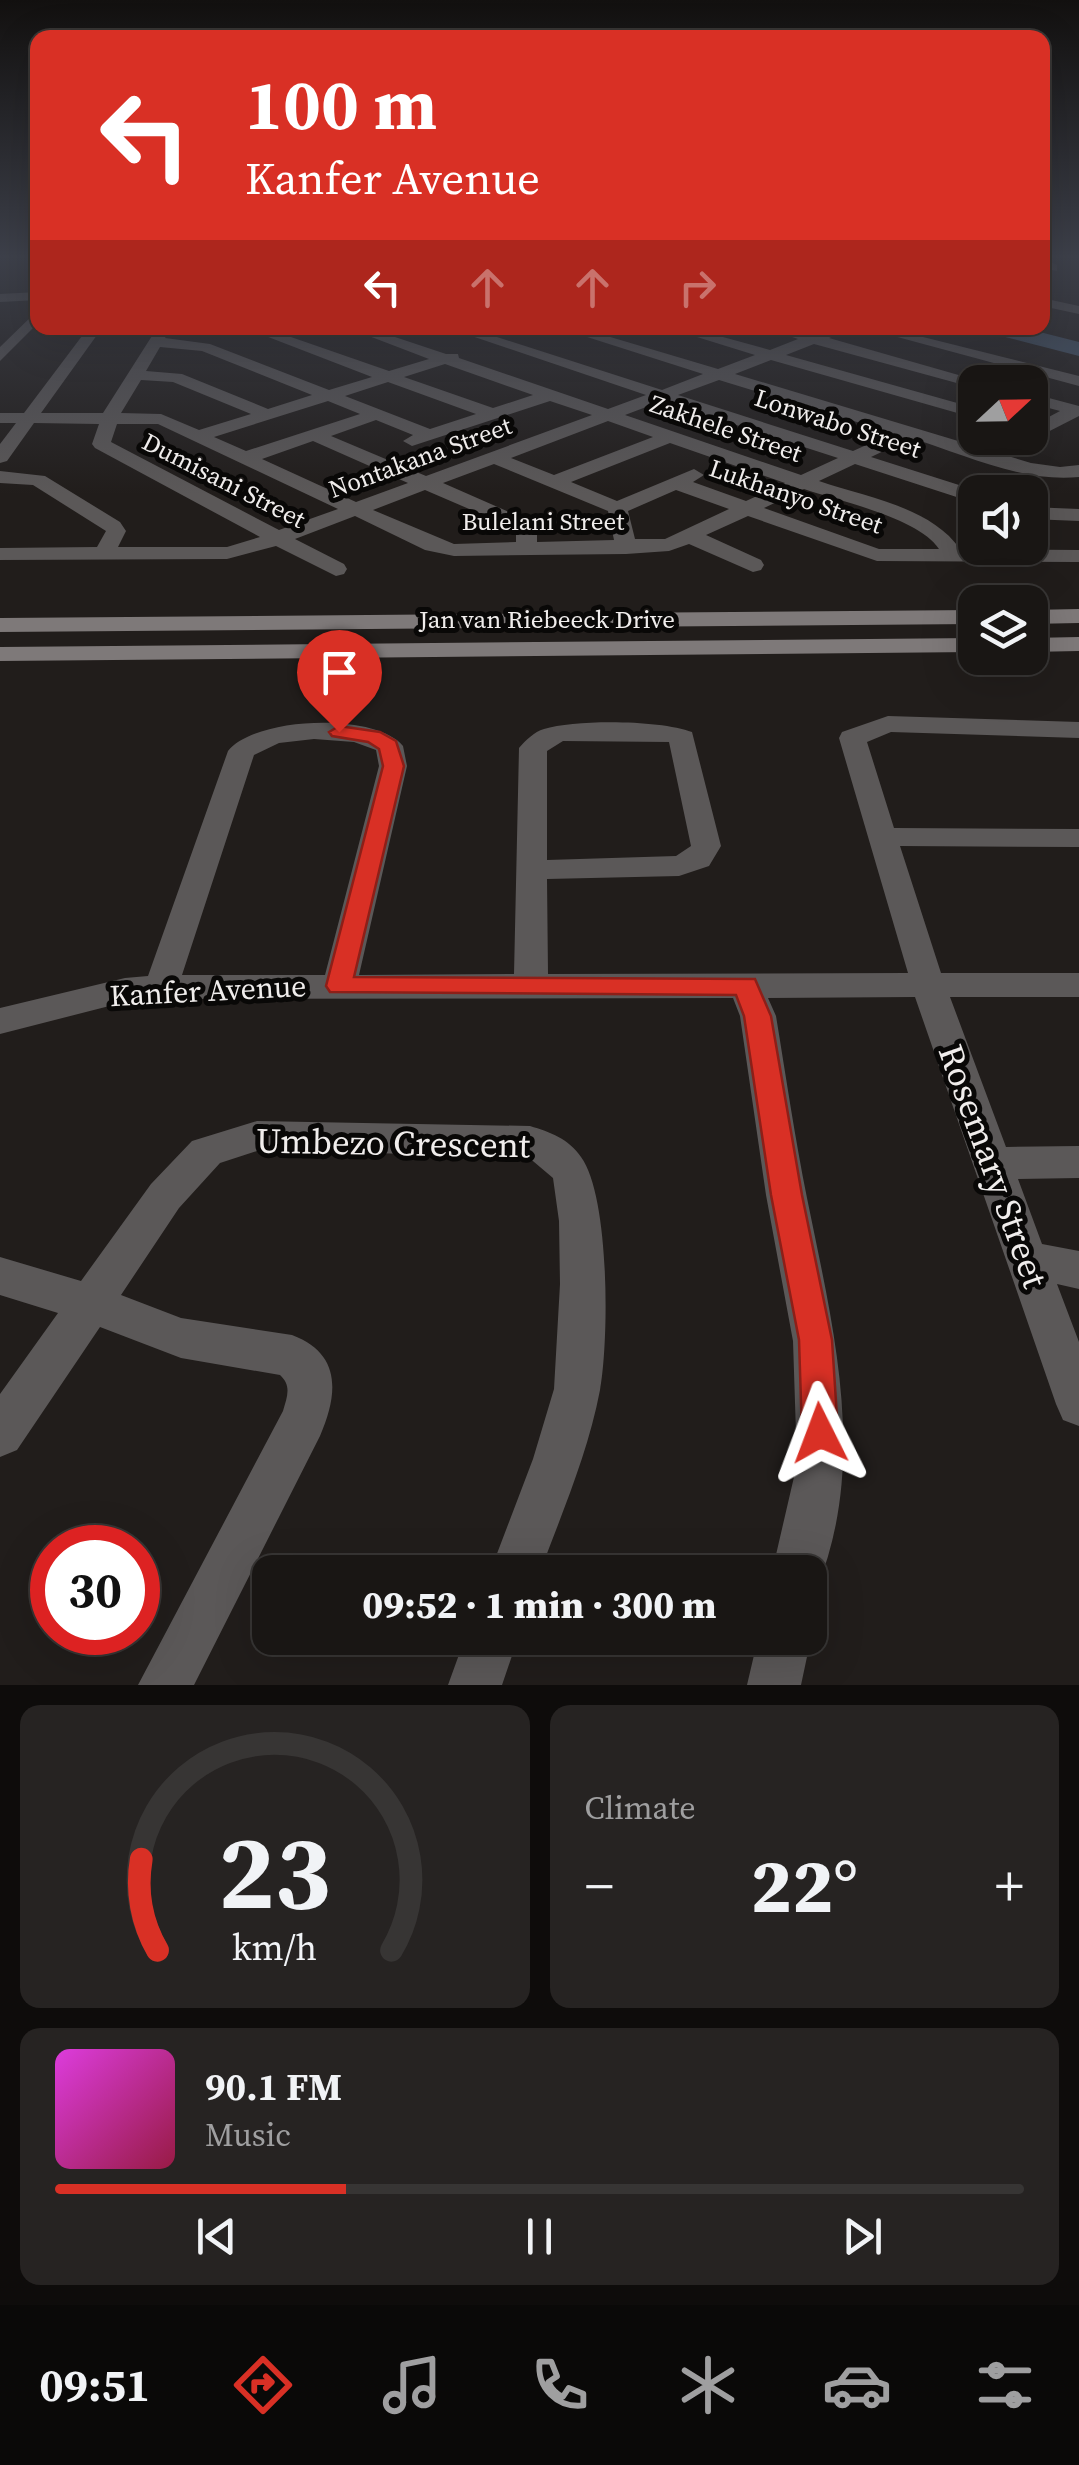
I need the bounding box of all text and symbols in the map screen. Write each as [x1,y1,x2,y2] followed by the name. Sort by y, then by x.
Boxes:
[245,56,437,152] text: 100 m
[80,70,210,200] icon: left
[245,147,540,209] text: Kanfer Avenue
[355,260,410,315] icon: left
[460,260,515,315] icon: ahead
[565,260,620,315] icon: ahead
[670,260,725,315] icon: right
[958,365,1048,455] north arrow
[958,365,1048,675] map controls
[750,380,926,466] street label: Lonwabo Street
[646,386,807,470] street label: Zakhele Street
[324,408,517,506] street label: Nontakana Street
[137,424,312,536] street label: Dumisani Street
[705,450,888,542] street label: Lukhanyo Street
[958,475,1048,565] button: sound
[462,504,625,538] street label: Bulelani Street
[958,585,1048,675] button: layers
[418,602,675,636] street label: Jan van Riebeeck Drive
[297,630,382,733] pin
[312,645,367,700] icon: arrive
[109,965,307,1016] street label: Kanfer Avenue
[927,1038,1059,1295] street label: Rosemary Street
[255,1117,531,1169] street label: Umbezo Crescent
[768,1381,872,1485] position arrow
[30,1525,160,1655] speed limit sign: 30
[362,1579,717,1631] text: 09:52 · 1 min · 300 m
[585,1786,696,1830] text: Climate
[218,1800,331,1943] text: 23
[751,1834,858,1937] text: 22°
[585,1848,614,1923] text: −
[995,1848,1024,1923] text: +
[232,1923,317,1972] text: km/h
[205,2061,342,2113] text: 90.1 FM
[205,2113,291,2157] text: Music
[189,2209,244,2264] icon: previous
[512,2209,567,2264] icon: pause
[835,2209,890,2264] icon: next
[228,2350,298,2420] icon: directions
[377,2350,447,2420] icon: music
[525,2350,595,2420] icon: phone
[673,2350,743,2420] icon: climate
[822,2350,892,2420] icon: car
[970,2350,1040,2420] icon: filters
[39,2354,150,2416] text: 09:51

